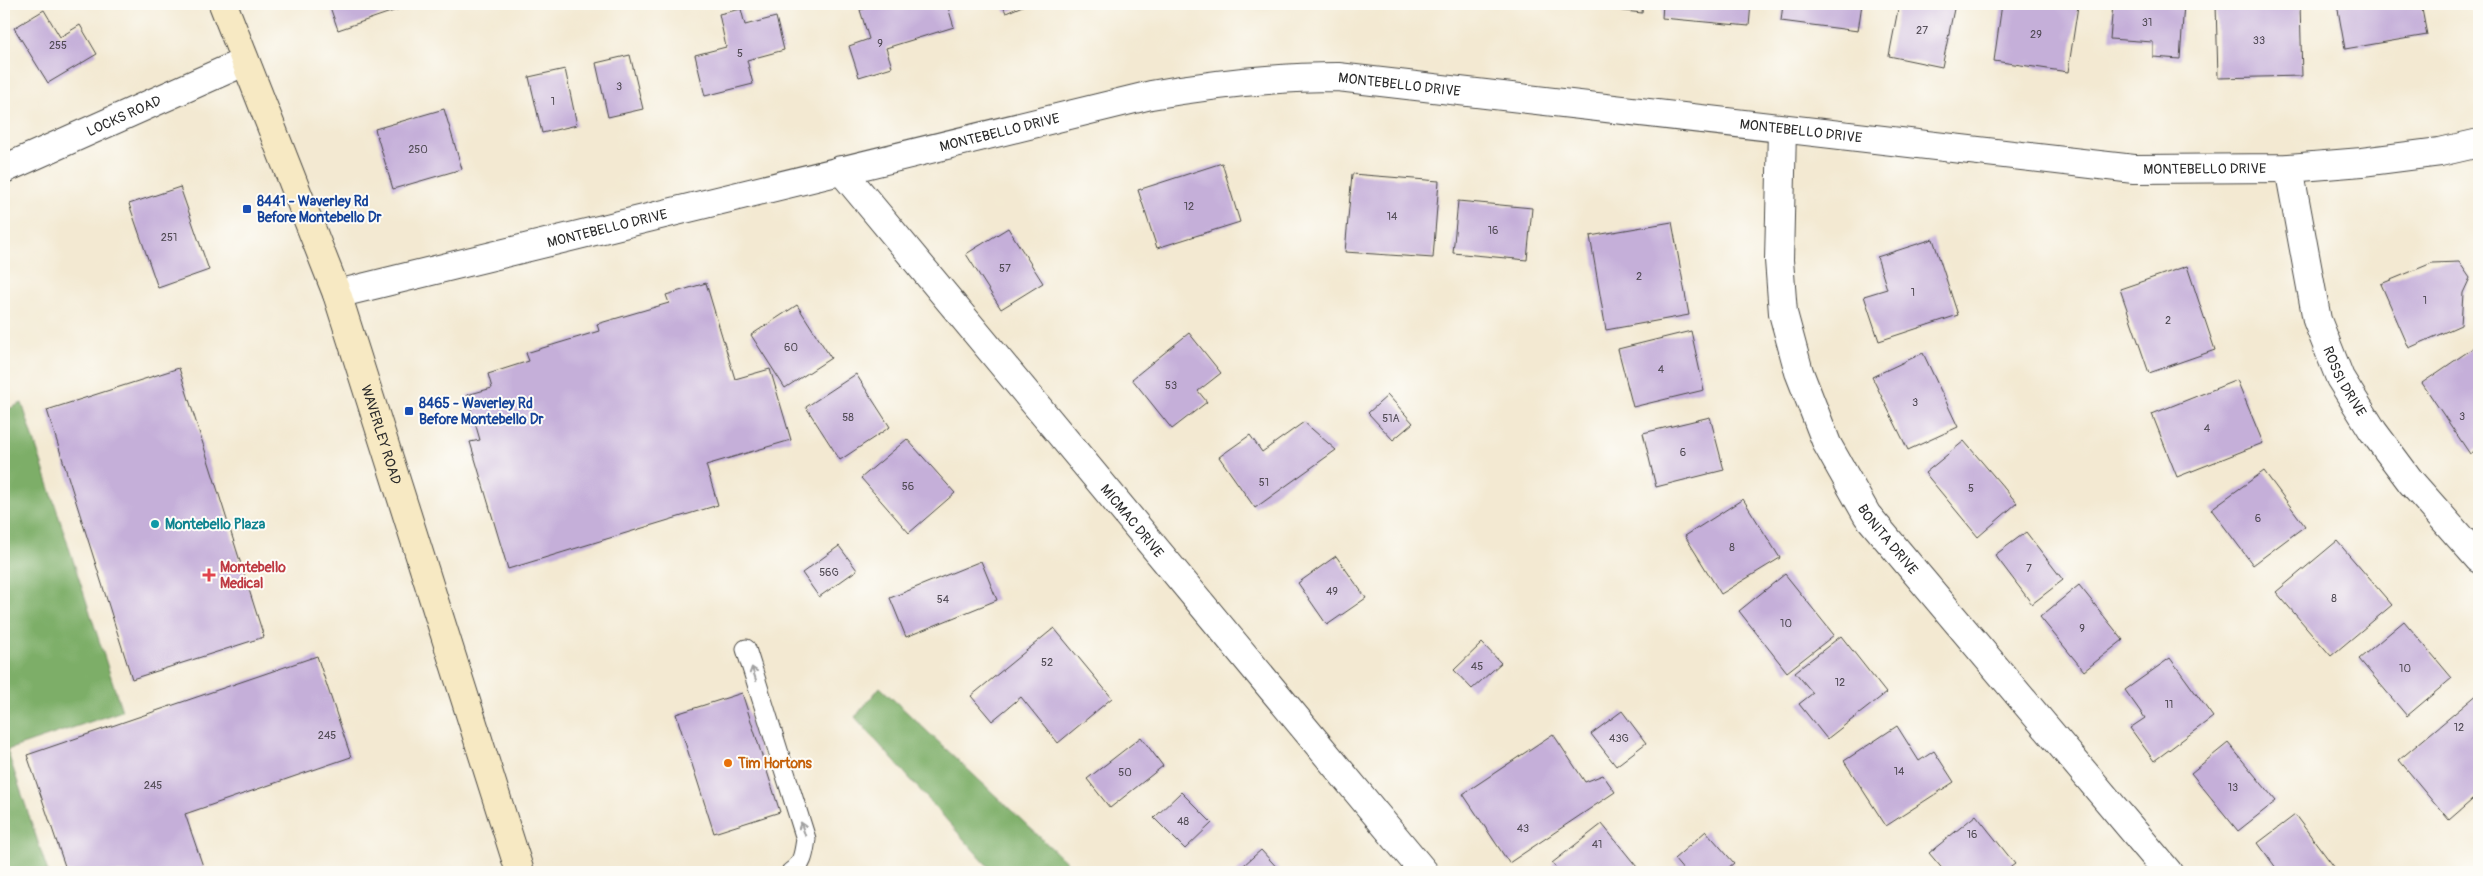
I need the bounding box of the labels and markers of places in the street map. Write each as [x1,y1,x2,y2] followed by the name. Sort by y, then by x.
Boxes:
[257,193,382,226] place label: 8441 - Waverley Rd Before Montebello Dr
[241,203,253,215] marker: 8441 - Waverley Rd Before Montebello Dr
[419,395,544,428] place label: 8465 - Waverley Rd Before Montebello Dr
[403,405,415,417] marker: 8465 - Waverley Rd Before Montebello Dr
[165,516,266,533] place label: Montebello Plaza
[149,518,161,530] marker: Montebello Plaza
[220,559,286,592] place label: Montebello Medical
[202,568,216,582] marker: Montebello Medical
[737,755,812,772] place label: Tim Hortons
[722,757,734,769] marker: Tim Hortons

